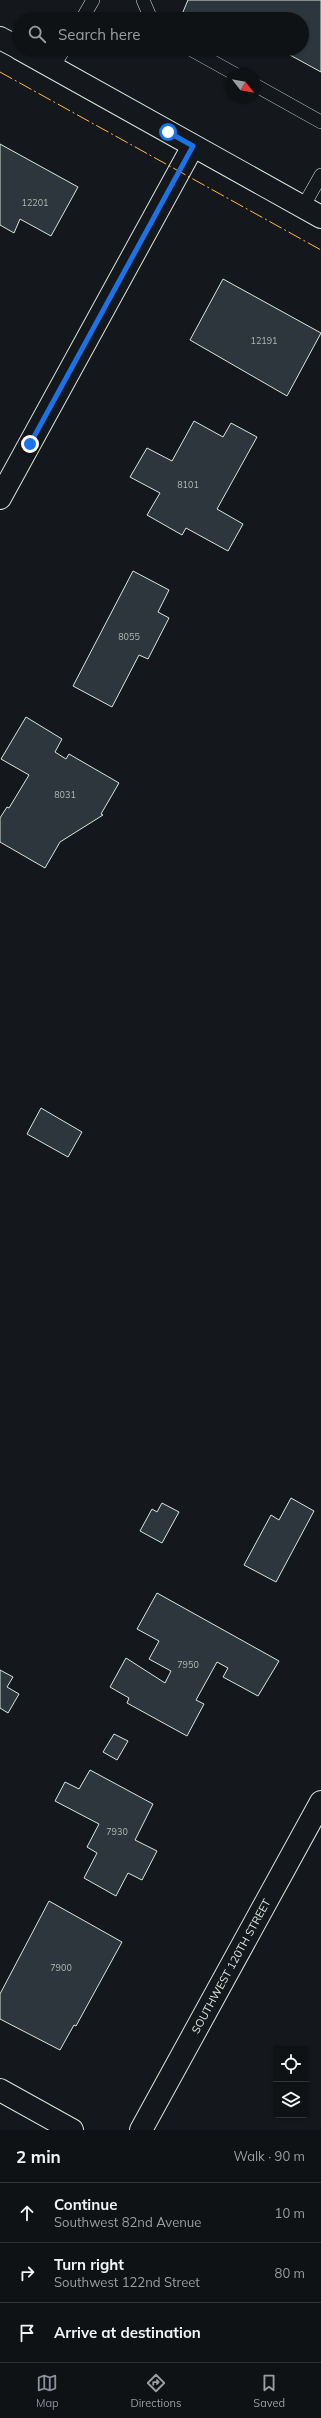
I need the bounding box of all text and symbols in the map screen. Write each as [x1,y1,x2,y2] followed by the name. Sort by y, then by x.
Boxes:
[12,12,309,56] search box
[26,23,48,45] icon: search
[58,25,140,44] text: Search here
[225,68,261,104] north arrow
[159,123,177,141] route start
[21,197,49,208] house number: 12201
[250,335,278,346] house number: 12191
[21,435,39,453] route end
[177,479,199,490] house number: 8101
[118,631,140,642] house number: 8055
[54,789,76,800] house number: 8031
[177,1659,199,1670] house number: 7950
[106,1826,128,1837] house number: 7930
[188,1896,274,2036] street label: SOUTHWEST 120TH STREET
[50,1962,72,1973] house number: 7900
[273,2046,309,2118] map controls
[273,2046,309,2082] button: locate
[273,2082,309,2118] button: layers
[16,2146,61,2167] text: 2 min
[234,2148,305,2164] text: Walk · 90 m
[54,2195,117,2214] text: Continue
[16,2202,38,2224] icon: ahead
[275,2205,305,2221] text: 10 m
[54,2214,201,2230] text: Southwest 82nd Avenue
[54,2255,124,2274] text: Turn right
[16,2262,38,2284] icon: right
[275,2265,305,2281] text: 80 m
[54,2274,200,2290] text: Southwest 122nd Street
[16,2322,38,2344] icon: arrive
[54,2323,201,2342] text: Arrive at destination
[36,2372,59,2410] tab: Map
[131,2372,181,2410] tab: Directions
[253,2372,285,2410] tab: Saved

